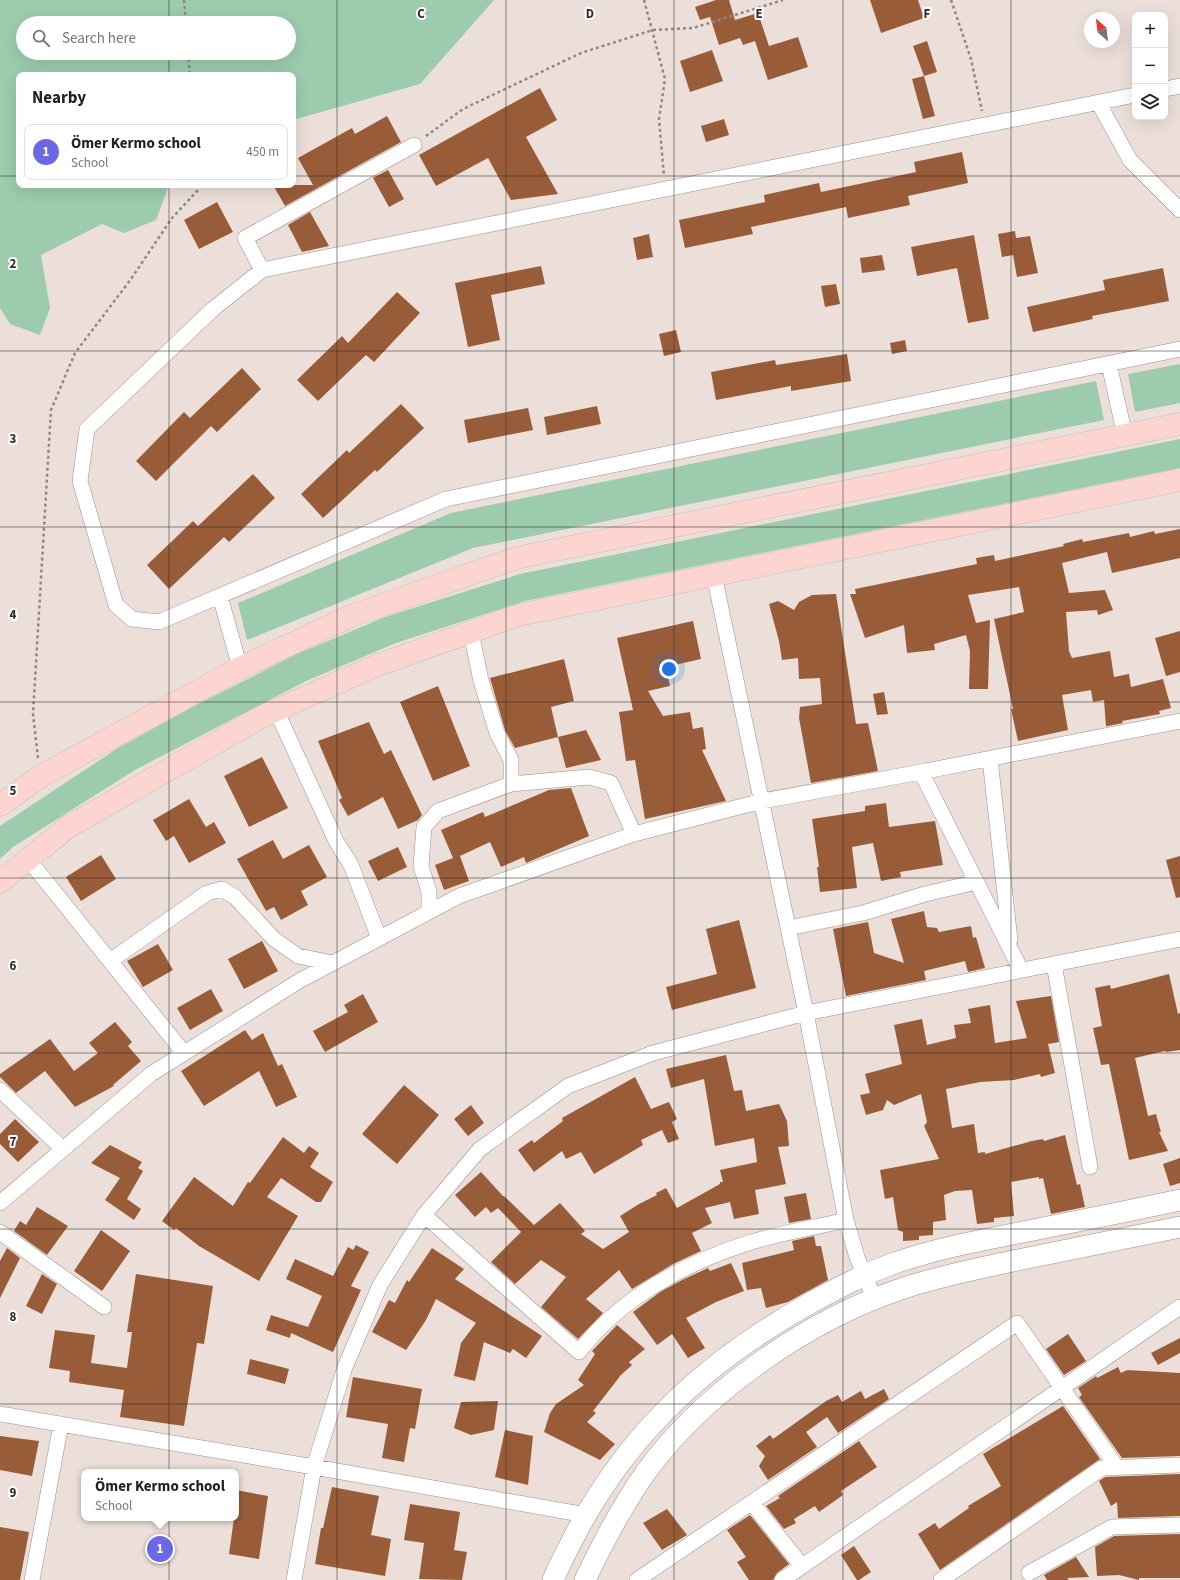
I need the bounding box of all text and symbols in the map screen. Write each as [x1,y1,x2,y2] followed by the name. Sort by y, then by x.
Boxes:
[417,5,425,23] text: C
[586,5,594,23] text: D
[755,5,763,23] text: E
[924,5,931,23] text: F
[1084,12,1120,48] north arrow
[1132,12,1168,120] map controls
[1132,12,1168,48] button: +
[16,16,296,60] search box
[30,27,52,49] icon: search
[62,28,136,49] text: Search here
[1132,48,1168,84] button: −
[1132,84,1168,120] button: layers
[32,86,86,110] text: Nearby
[71,133,201,154] text: Ömer Kermo school
[43,143,49,161] text: 1
[246,143,279,161] text: 450 m
[71,154,108,172] text: School
[10,255,17,273] text: 2
[10,430,17,448] text: 3
[10,606,17,624] text: 4
[659,659,679,679] your location
[10,782,17,800] text: 5
[10,957,17,975] text: 6
[10,1133,17,1151] text: 7
[10,1308,17,1326] text: 8
[81,1469,239,1521] popup
[95,1476,225,1497] text: Ömer Kermo school
[10,1484,17,1502] text: 9
[95,1497,132,1515] text: School
[147,1534,173,1564] pin: 1

